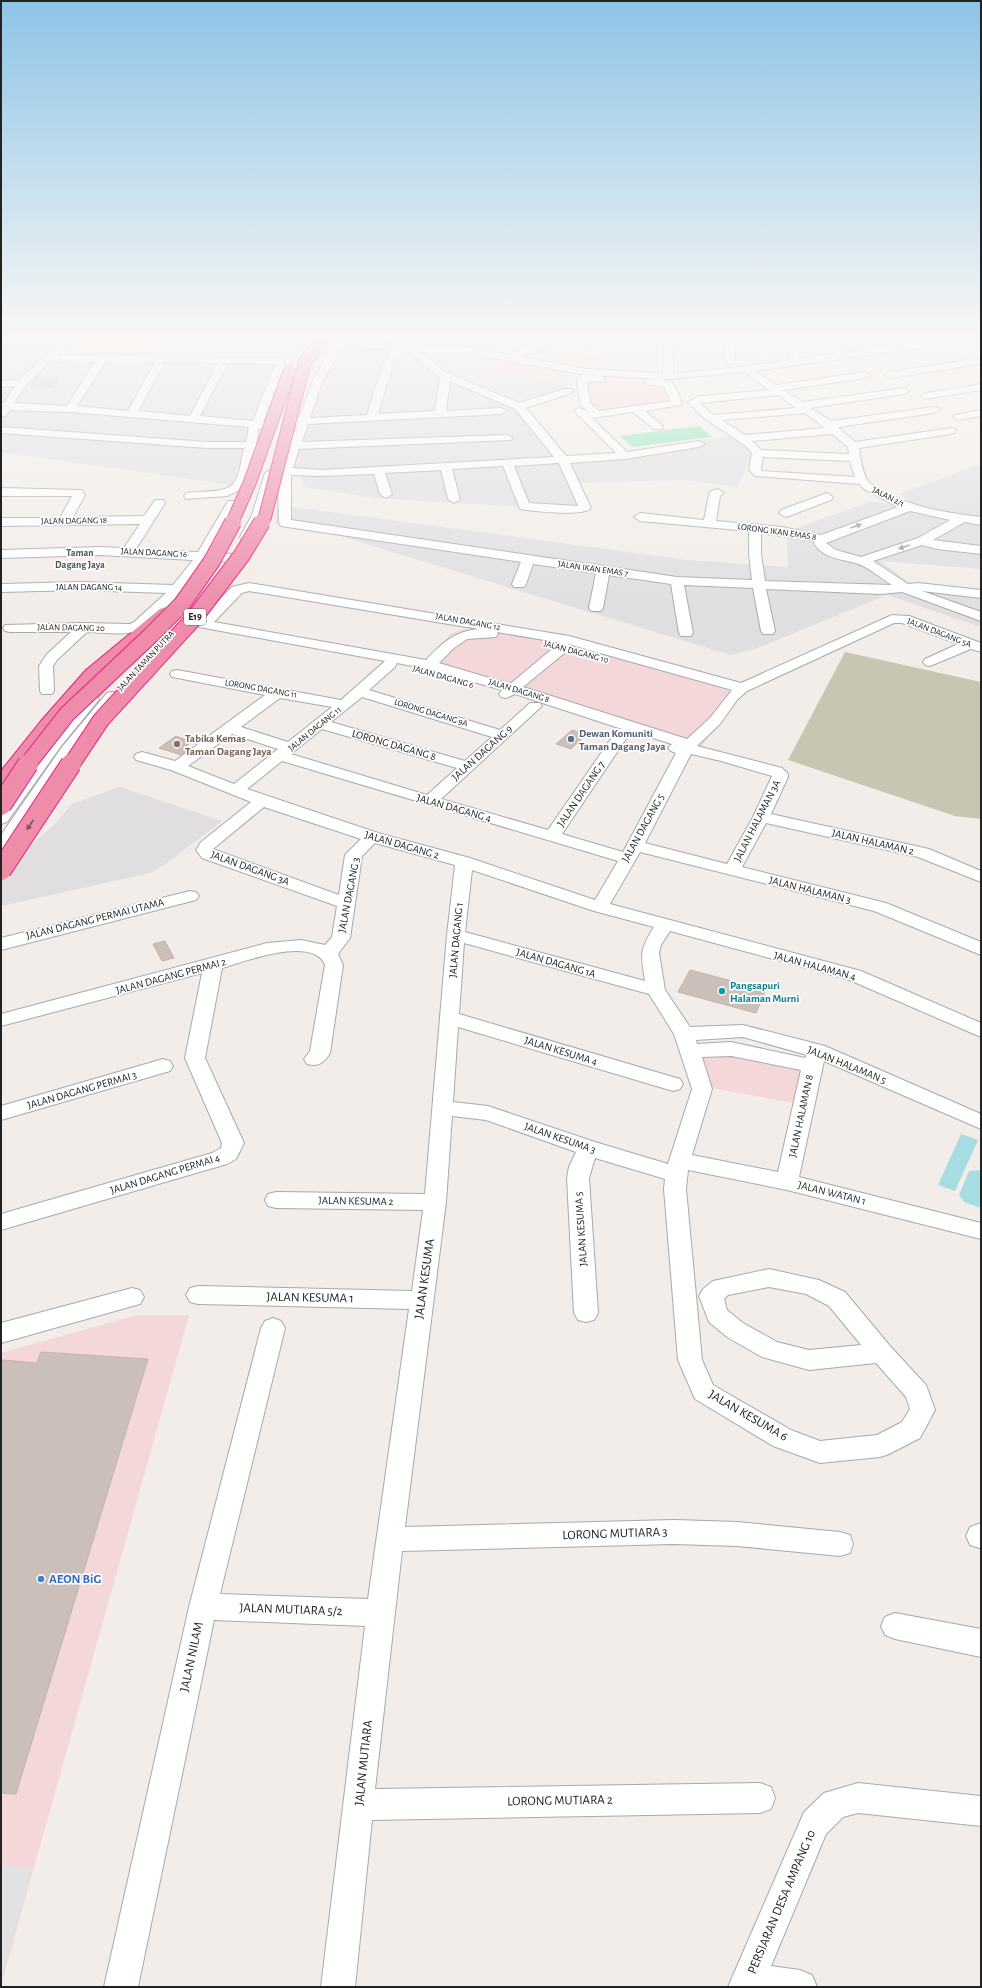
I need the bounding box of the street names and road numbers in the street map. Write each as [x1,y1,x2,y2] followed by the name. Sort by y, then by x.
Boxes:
[871,485,905,509] street label: JALAN 2/1
[41,516,107,526] street label: JALAN DAGANG 18
[737,522,817,542] street label: LORONG IKAN EMAS 8
[121,547,187,559] street label: JALAN DAGANG 16
[557,560,629,578] street label: JALAN IKAN EMAS 7
[56,583,123,592] street label: JALAN DAGANG 14
[184,609,206,625] road number: E19
[435,612,501,632] street label: JALAN DAGANG 12
[906,617,972,649] street label: JALAN DAGANG 5A
[37,623,105,633] street label: JALAN DAGANG 20
[116,629,176,693] street label: JALAN TAMAN PUTRA
[543,639,610,665] street label: JALAN DAGANG 10
[411,664,475,690] street label: JALAN DAGANG 6
[488,677,550,705] street label: JALAN DAGANG 8
[224,678,298,700] street label: LORONG DAGANG 11
[393,698,469,728] street label: LORONG DAGANG 9A
[287,705,343,753] street label: JALAN DAGANG 11
[450,723,514,783] street label: JALAN DAGANG 9
[351,728,437,762] street label: LORONG DAGANG 8
[555,759,607,829] street label: JALAN DAGANG 7
[732,778,783,864] street label: JALAN HALAMAN 3A
[415,792,493,824] street label: JALAN DAGANG 4
[620,792,667,864] street label: JALAN DAGANG 5
[831,827,915,857] street label: JALAN HALAMAN 2
[364,829,440,861] street label: JALAN DAGANG 2
[209,849,291,888] street label: JALAN DAGANG 3A
[336,856,362,934] street label: JALAN DAGANG 3
[768,875,852,906] street label: JALAN HALAMAN 3
[25,896,166,941] street label: JALAN DAGANG PERMAI UTAMA
[447,902,465,978] street label: JALAN DAGANG 1
[515,946,598,980] street label: JALAN DAGANG 1A
[773,950,857,982] street label: JALAN HALAMAN 4
[115,956,227,996] street label: JALAN DAGANG PERMAI 2
[523,1035,599,1067] street label: JALAN KESUMA 4
[806,1044,888,1086] street label: JALAN HALAMAN 5
[26,1069,138,1111] street label: JALAN DAGANG PERMAI 3
[787,1074,815,1158] street label: JALAN HALAMAN 8
[523,1121,598,1156] street label: JALAN KESUMA 3
[109,1152,221,1196] street label: JALAN DAGANG PERMAI 4
[797,1179,867,1207] street label: JALAN WATAN 1
[573,1191,589,1267] street label: JALAN KESUMA 5
[318,1195,394,1207] street label: JALAN KESUMA 2
[413,1238,437,1320] street label: JALAN KESUMA
[266,1291,354,1305] street label: JALAN KESUMA 1
[706,1388,790,1444] street label: JALAN KESUMA 6
[562,1526,668,1542] street label: LORONG MUTIARA 3
[239,1602,343,1618] street label: JALAN MUTIARA 5/2
[178,1621,206,1693] street label: JALAN NILAM
[353,1719,375,1806] street label: JALAN MUTIARA
[507,1794,613,1808] street label: LORONG MUTIARA 2
[746,1828,818,1976] street label: PERSIARAN DESA AMPANG 10

